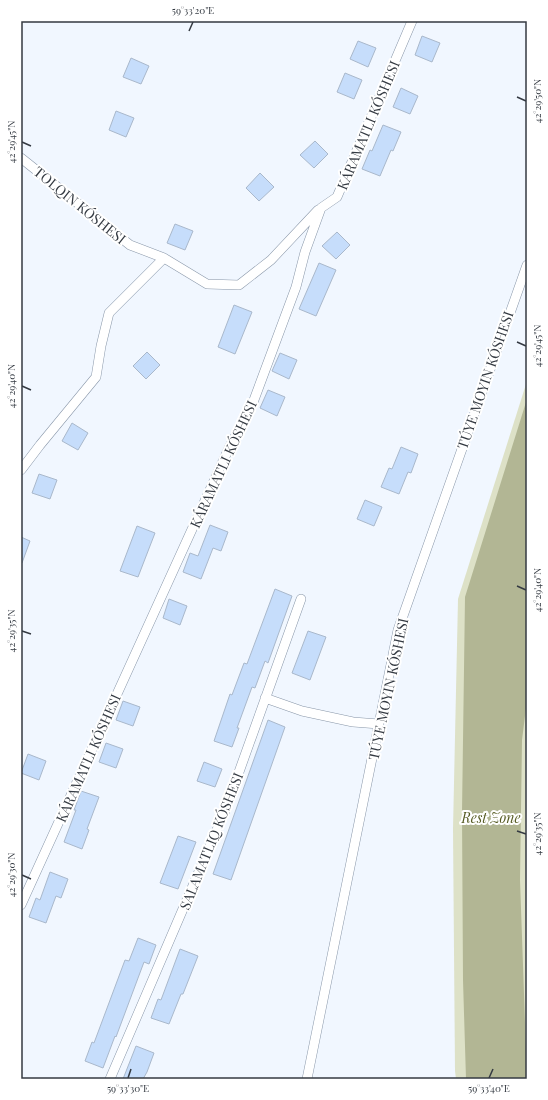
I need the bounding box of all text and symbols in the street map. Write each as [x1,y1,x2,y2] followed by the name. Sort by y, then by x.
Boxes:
[172,3,214,17] text: 59°33'20"E
[332,57,404,193] street label: KÁRAMATLI KÓSHESI
[530,79,544,123] text: 42°29'50"N
[4,121,18,163] text: 42°29'45"N
[30,162,130,248] street label: TOLQIN KÓSHESI
[452,308,518,452] street label: TÚYE MOYIN KÓSHESI
[530,325,544,367] text: 42°29'45"N
[4,364,18,408] text: 42°29'40"N
[185,397,261,531] street label: KÁRAMATLI KÓSHESI
[530,568,544,612] text: 42°29'40"N
[4,610,18,652] text: 42°29'35"N
[364,616,412,762] street label: TÚYE MOYIN KÓSHESI
[51,691,125,825] street label: KÁRAMATLI KÓSHESI
[175,769,247,912] street label: SALAMATLIQ KÓSHESI
[461,808,520,827] park label: Rest Zone
[530,813,544,855] text: 42°29'35"N
[4,853,18,897] text: 42°29'30"N
[107,1081,149,1095] text: 59°33'30"E
[468,1081,510,1095] text: 59°33'40"E

